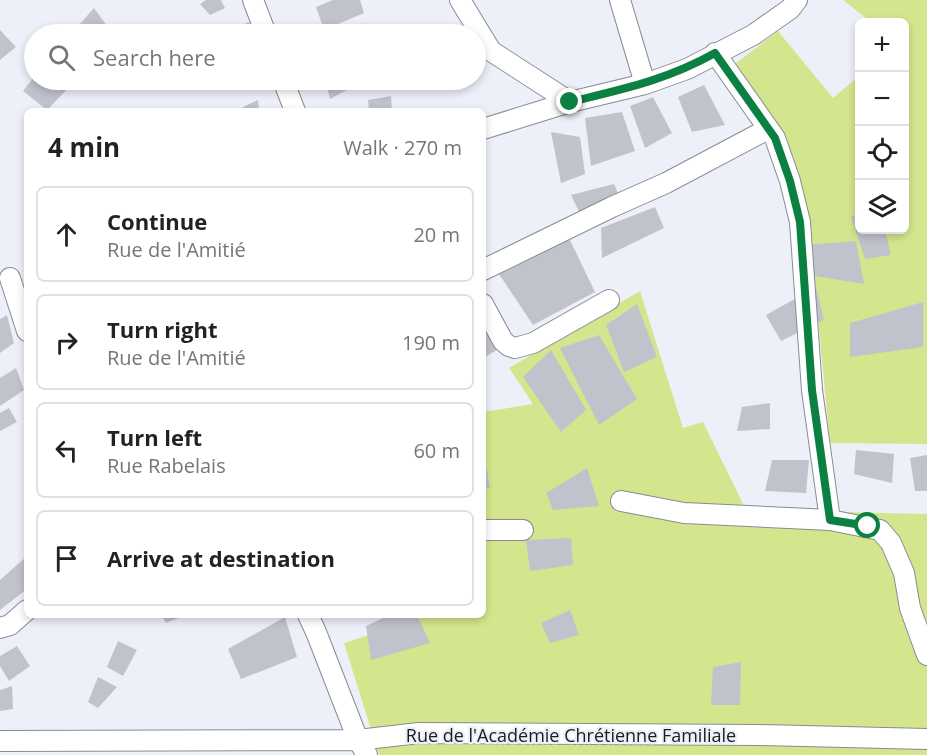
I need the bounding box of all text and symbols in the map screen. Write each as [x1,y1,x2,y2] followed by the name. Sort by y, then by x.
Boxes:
[855,18,909,234] map controls
[855,18,909,72] button: +
[24,24,486,90] search box
[45,41,78,74] icon: search
[93,42,216,72] text: Search here
[855,72,909,126] button: −
[556,88,582,114] route end
[855,126,909,180] button: locate
[48,129,120,165] text: 4 min
[343,134,462,161] text: Walk · 270 m
[855,180,909,234] button: layers
[107,206,207,236] text: Continue
[50,218,83,251] icon: ahead
[413,221,460,248] text: 20 m
[107,236,246,263] text: Rue de l'Amitié
[107,314,218,344] text: Turn right
[50,326,83,359] icon: right
[402,329,460,356] text: 190 m
[107,344,246,371] text: Rue de l'Amitié
[107,422,202,452] text: Turn left
[50,434,83,467] icon: left
[413,437,460,464] text: 60 m
[107,452,226,479] text: Rue Rabelais
[854,512,880,538] route start
[50,542,83,575] icon: arrive
[107,543,335,573] text: Arrive at destination
[406,723,736,747] street label: Rue de l'Académie Chrétienne Familiale

